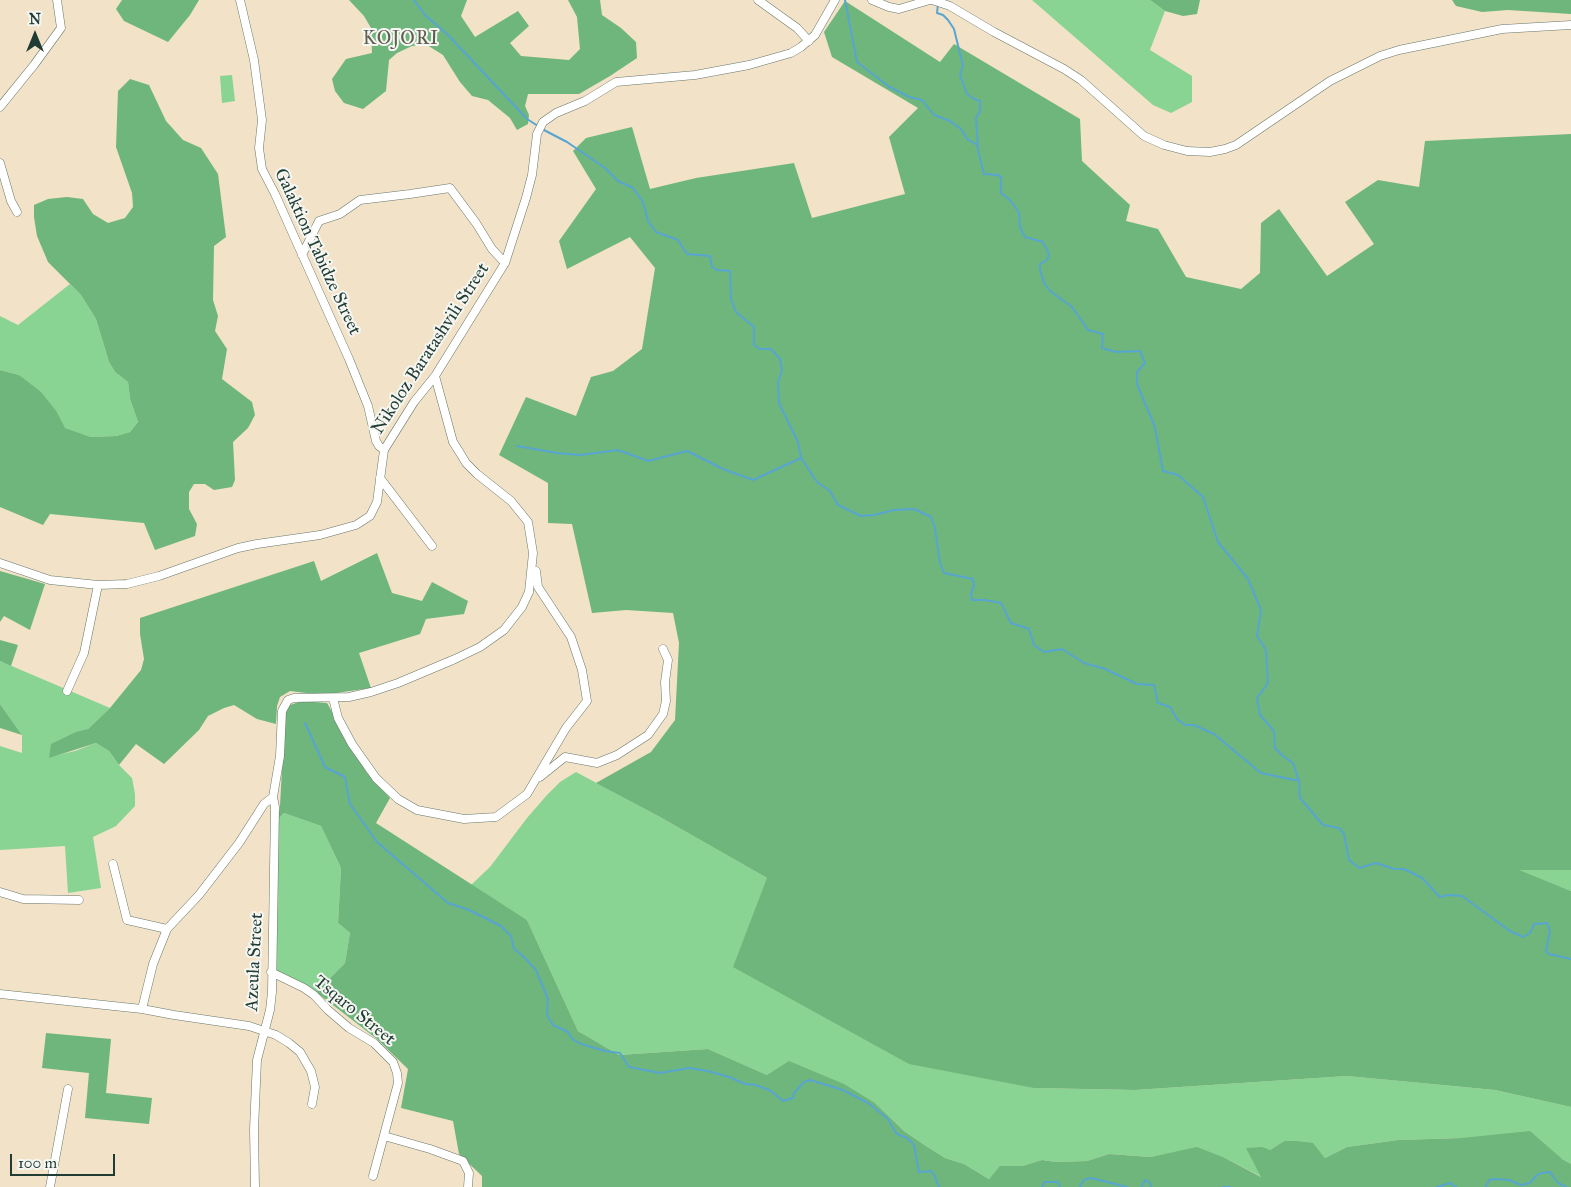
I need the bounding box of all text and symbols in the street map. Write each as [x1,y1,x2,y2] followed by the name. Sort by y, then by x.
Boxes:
[10,10,60,60] north arrow
[29,11,41,28] text: N
[362,28,440,50] district label: KOJORI
[269,165,365,339] street label: Galaktion Tabidze Street
[368,259,494,439] street label: Nikoloz Baratashvili Street
[242,912,268,1012] street label: Azeula Street
[309,971,399,1051] street label: Tsqaro Street
[12,1144,118,1176] scale bar
[18,1154,57,1172] text: 100 m

